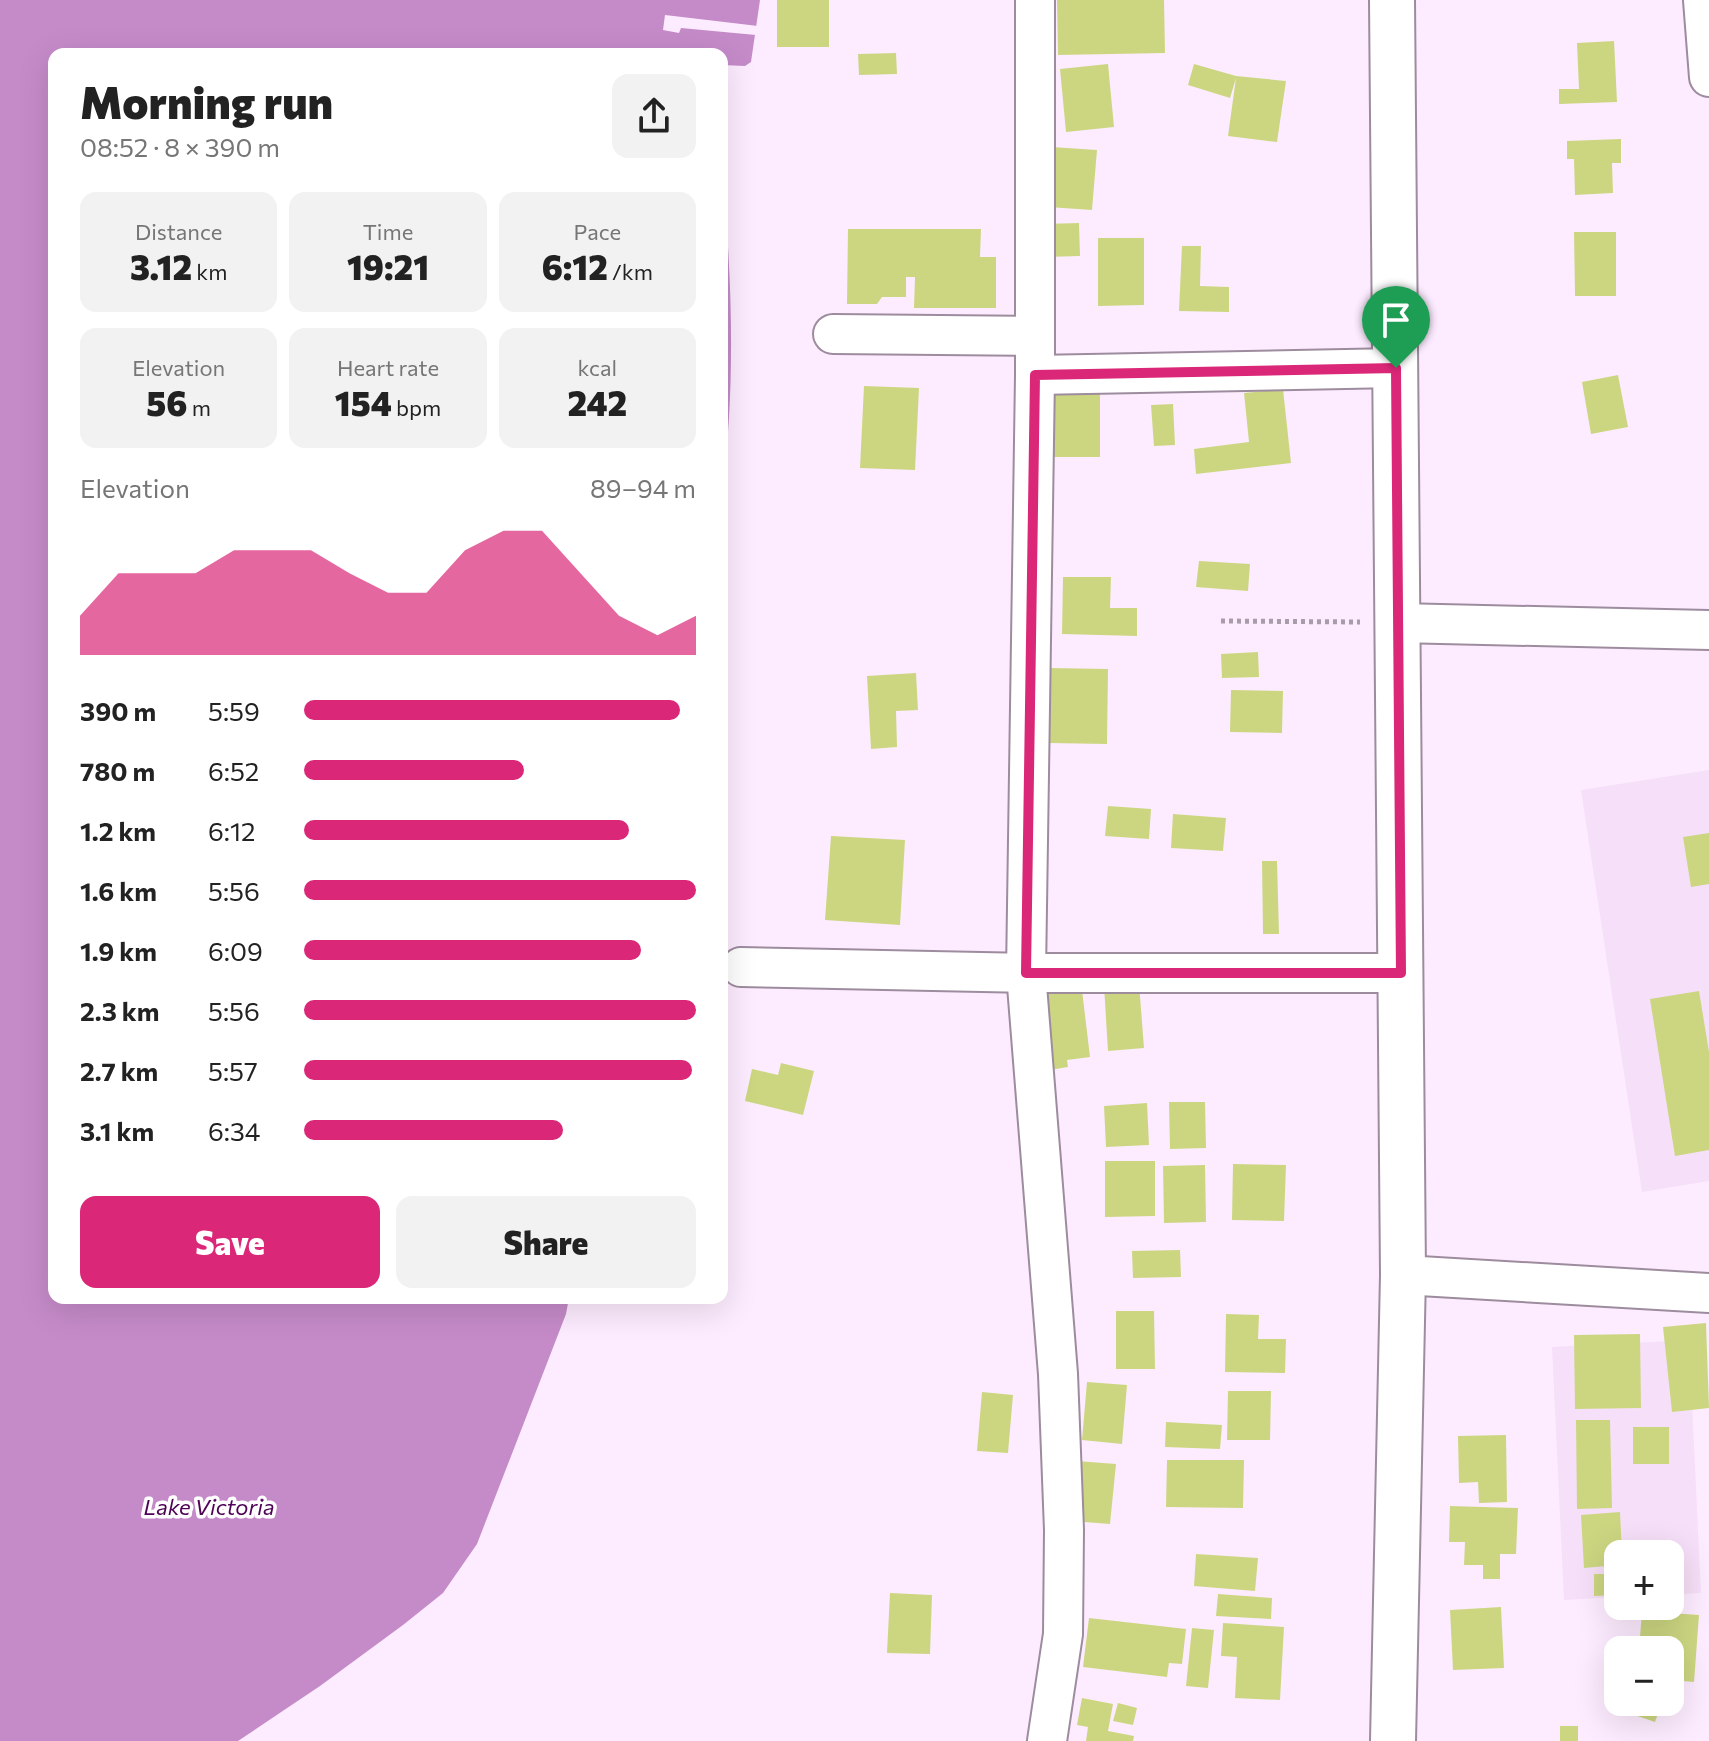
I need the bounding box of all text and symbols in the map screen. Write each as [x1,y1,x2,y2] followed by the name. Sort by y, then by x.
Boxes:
[80,74,333,128] text: Morning run
[612,74,696,158] button: share
[80,131,280,162] text: 08:52 · 8 × 390 m
[135,218,222,245] text: Distance
[363,218,413,245] text: Time
[573,218,621,245] text: Pace
[130,245,192,287] text: 3.12
[347,245,429,287] text: 19:21
[542,245,608,287] text: 6:12
[192,258,227,285] text: km
[608,258,653,285] text: /km
[1362,286,1430,368] pin
[1374,298,1418,342] icon: arrive
[132,354,225,381] text: Elevation
[337,354,439,381] text: Heart rate
[578,354,617,381] text: kcal
[146,381,188,423] text: 56
[335,381,392,423] text: 154
[567,381,627,423] text: 242
[188,394,211,421] text: m
[392,394,441,421] text: bpm
[80,472,190,503] text: Elevation
[590,472,696,503] text: 89–94 m
[80,695,156,726] text: 390 m
[208,695,260,726] text: 5:59
[80,755,155,786] text: 780 m
[208,755,259,786] text: 6:52
[80,815,156,846] text: 1.2 km
[208,815,255,846] text: 6:12
[80,875,157,906] text: 1.6 km
[208,875,260,906] text: 5:56
[80,935,157,966] text: 1.9 km
[208,935,263,966] text: 6:09
[80,995,159,1026] text: 2.3 km
[208,995,260,1026] text: 5:56
[80,1055,158,1086] text: 2.7 km
[208,1055,258,1086] text: 5:57
[80,1115,154,1146] text: 3.1 km
[208,1115,260,1146] text: 6:34
[80,1196,380,1288] button: Save
[396,1196,696,1288] button: Share
[144,1493,274,1520] water label: Lake Victoria
[1604,1540,1684,1716] map controls
[1604,1540,1684,1620] button: +
[1604,1636,1684,1716] button: −

